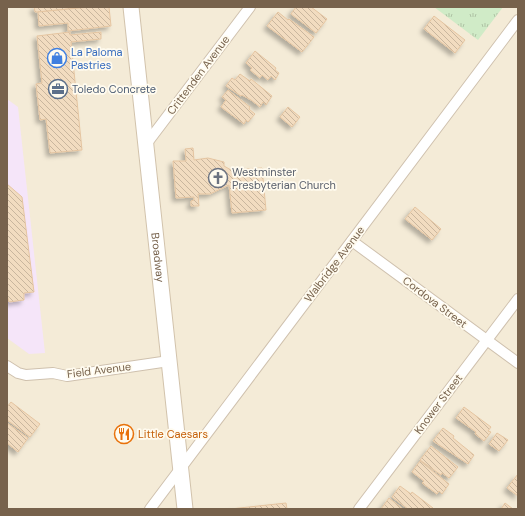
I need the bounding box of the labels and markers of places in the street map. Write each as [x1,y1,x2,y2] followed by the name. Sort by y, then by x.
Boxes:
[71,45,123,72] place label: La Paloma Pastries
[46,47,68,69] shop icon: La Paloma Pastries
[47,78,69,100] office icon: Toledo Concrete
[72,82,156,96] place label: Toledo Concrete
[232,165,336,192] place label: Westminster Presbyterian Church
[207,167,229,189] church icon: Westminster Presbyterian Church
[113,423,135,445] restaurant icon: Little Caesars
[138,427,208,441] place label: Little Caesars

